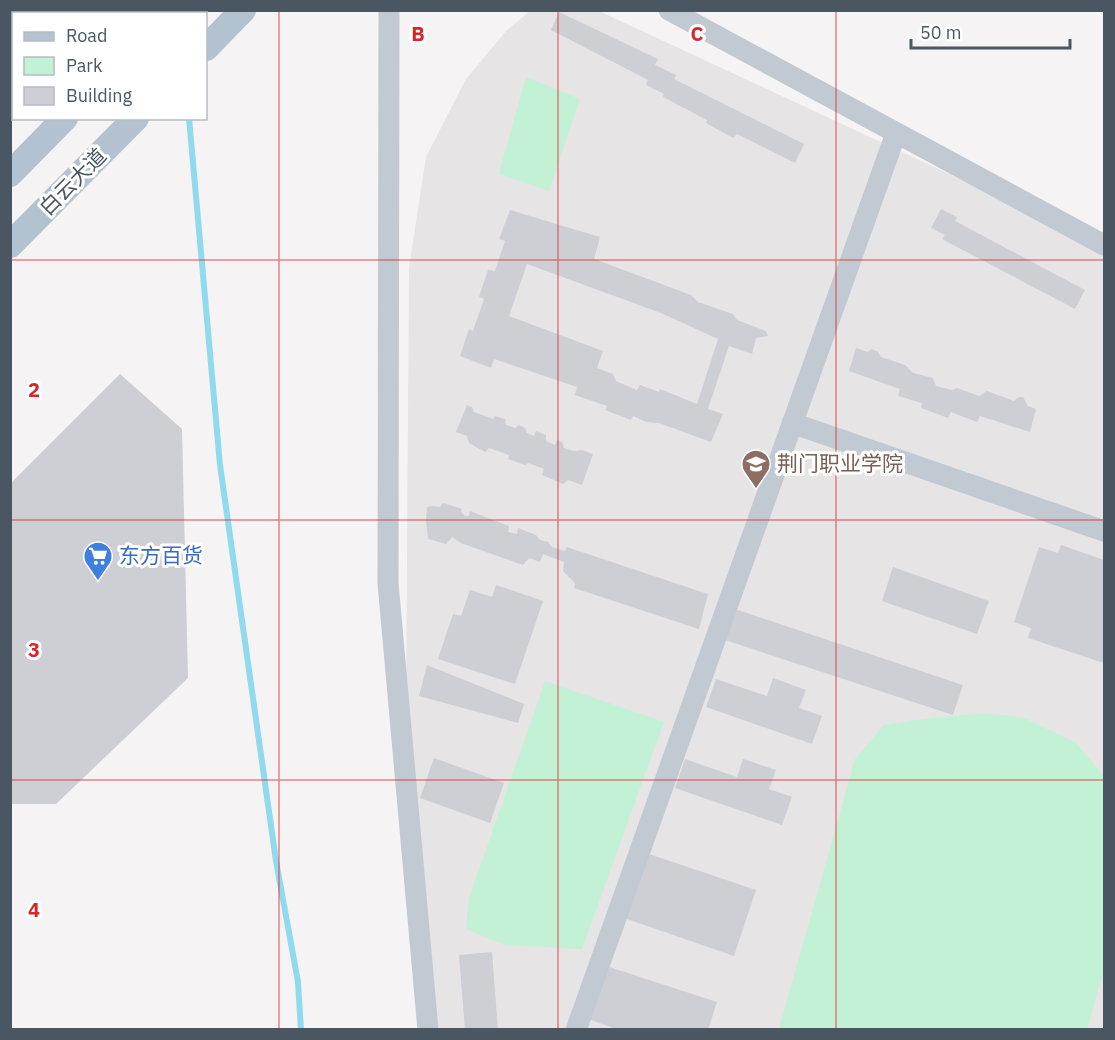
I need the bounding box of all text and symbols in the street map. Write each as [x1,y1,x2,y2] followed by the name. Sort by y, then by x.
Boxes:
[12,12,207,120] legend
[911,12,1070,50] scale bar
[411,20,425,47] text: B
[690,20,704,47] text: C
[920,21,962,44] text: 50 m
[66,24,107,47] text: Road
[66,54,103,77] text: Park
[66,84,133,107] text: Building
[33,142,112,221] street label: 白云大道
[28,376,40,403] text: 2
[740,448,772,490] school or university icon: 荆门职业学院
[777,449,903,477] place label: 荆门职业学院
[82,540,114,582] supermarket icon: 东方百货
[119,541,203,569] place label: 东方百货
[28,636,40,663] text: 3
[28,896,40,923] text: 4

